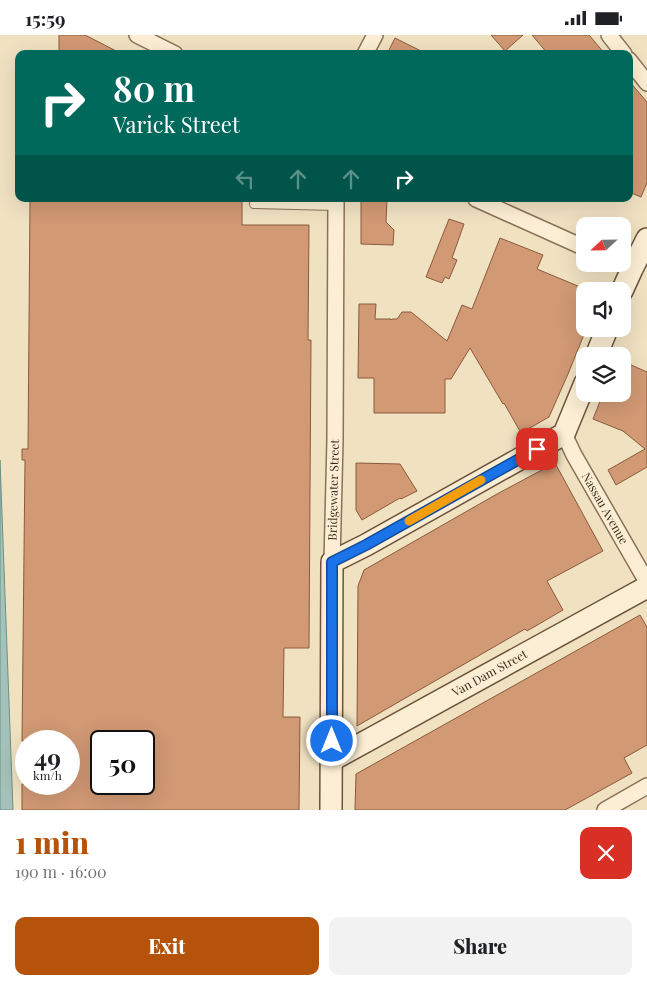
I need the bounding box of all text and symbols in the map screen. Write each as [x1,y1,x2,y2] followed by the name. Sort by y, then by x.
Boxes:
[25,5,66,31] text: 15:59
[113,64,195,111] text: 80 m
[30,70,95,135] icon: right
[113,109,240,139] text: Varick Street
[231,165,259,193] icon: left
[284,165,312,193] icon: ahead
[337,165,365,193] icon: ahead
[390,165,418,193] icon: right
[576,217,631,273] north arrow
[576,217,631,402] map controls
[576,282,631,337] button: sound
[576,347,631,402] button: layers
[516,428,558,470] pin
[523,435,551,463] icon: arrive
[324,438,342,541] street label: Bridgewater Street
[579,469,633,547] street label: Nassau Avenue
[448,645,530,700] street label: Van Dam Street
[305,714,357,766] position arrow
[90,730,155,795] speed limit sign: 50
[34,740,61,773] text: 49
[33,767,62,783] text: km/h
[15,822,89,862] text: 1 min
[580,827,632,879] button: close
[15,861,107,882] text: 190 m · 16:00
[15,917,319,975] button: Exit
[329,917,632,975] button: Share

